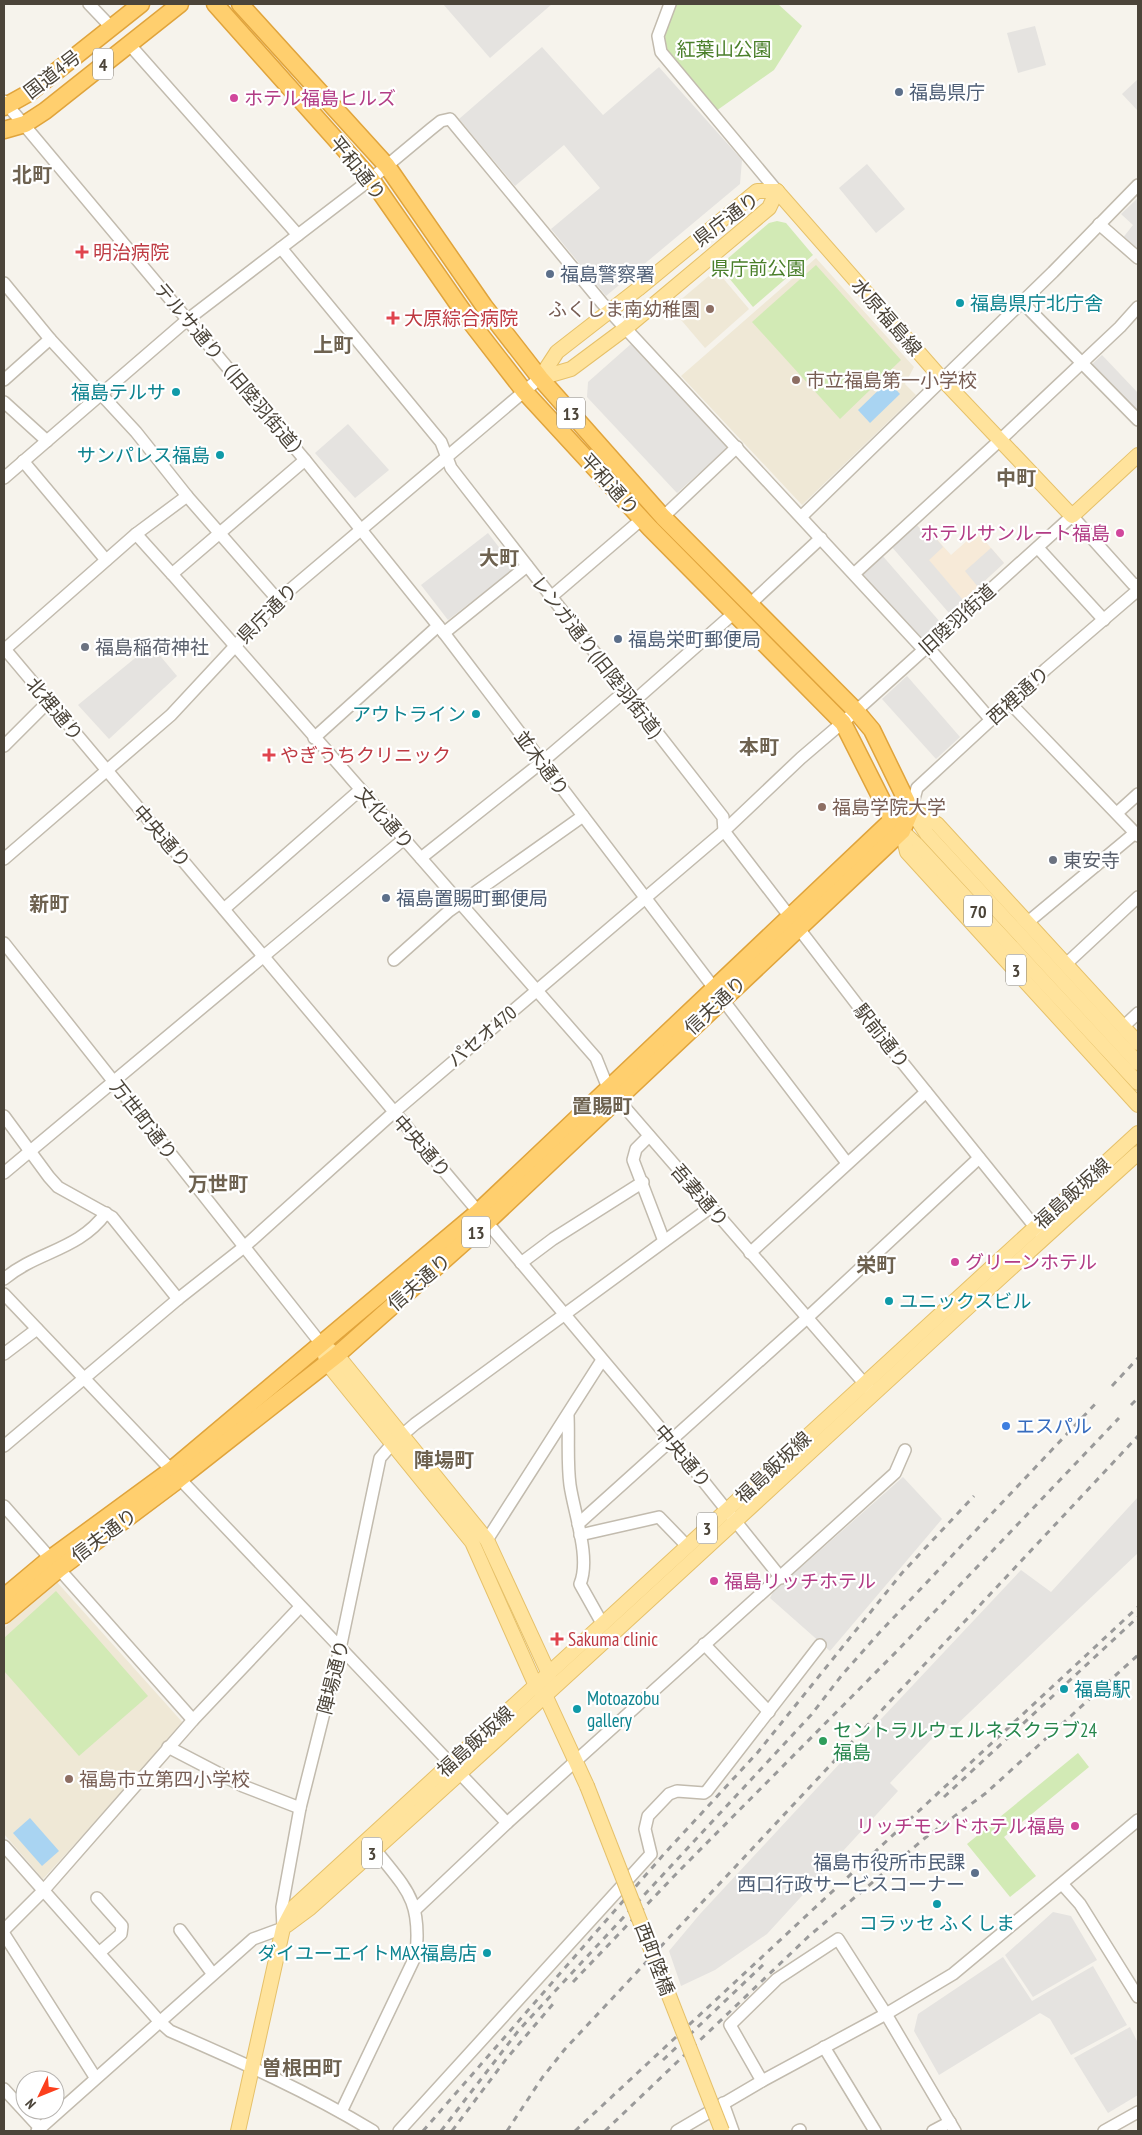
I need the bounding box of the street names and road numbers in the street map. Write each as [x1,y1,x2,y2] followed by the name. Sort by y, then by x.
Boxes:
[19,44,85,104] street label: 国道4号
[93,49,113,80] road number: 4
[325,131,391,205] street label: 平和通り
[688,187,764,251] street label: 県庁通り
[847,273,927,361] street label: 水原福島線
[150,277,314,467] street label: テルサ通り（旧陸羽街道）
[557,398,585,428] road number: 13
[576,448,644,520] street label: 平和通り
[526,570,668,742] street label: レンガ通り(旧陸羽街道)
[232,578,302,648] street label: 県庁通り
[914,578,1000,660] street label: 旧陸羽街道
[982,661,1054,729] street label: 西裡通り
[21,672,89,746] street label: 北裡通り
[510,725,574,801] street label: 並木通り
[351,782,419,854] street label: 文化通り
[128,799,196,873] street label: 中央通り
[964,896,992,926] road number: 70
[1006,954,1026,986] road number: 3
[679,970,751,1040] street label: 信夫通り
[849,999,915,1073] street label: 駅前通り
[443,1000,521,1072] street label: パセオ470
[105,1075,183,1165] street label: 万世町通り
[388,1109,456,1183] street label: 中央通り
[1029,1152,1115,1234] street label: 福島飯坂線
[666,1158,734,1232] street label: 吾妻通り
[462,1216,490,1248] road number: 13
[382,1248,456,1316] street label: 信夫通り
[649,1419,717,1493] street label: 中央通り
[730,1426,816,1508] street label: 福島飯坂線
[66,1503,142,1567] street label: 信夫通り
[697,1512,717,1544] road number: 3
[312,1637,354,1717] street label: 陣場通り
[432,1700,518,1782] street label: 福島飯坂線
[362,1838,382,1869] road number: 3
[630,1919,680,1999] street label: 西町陸橋

